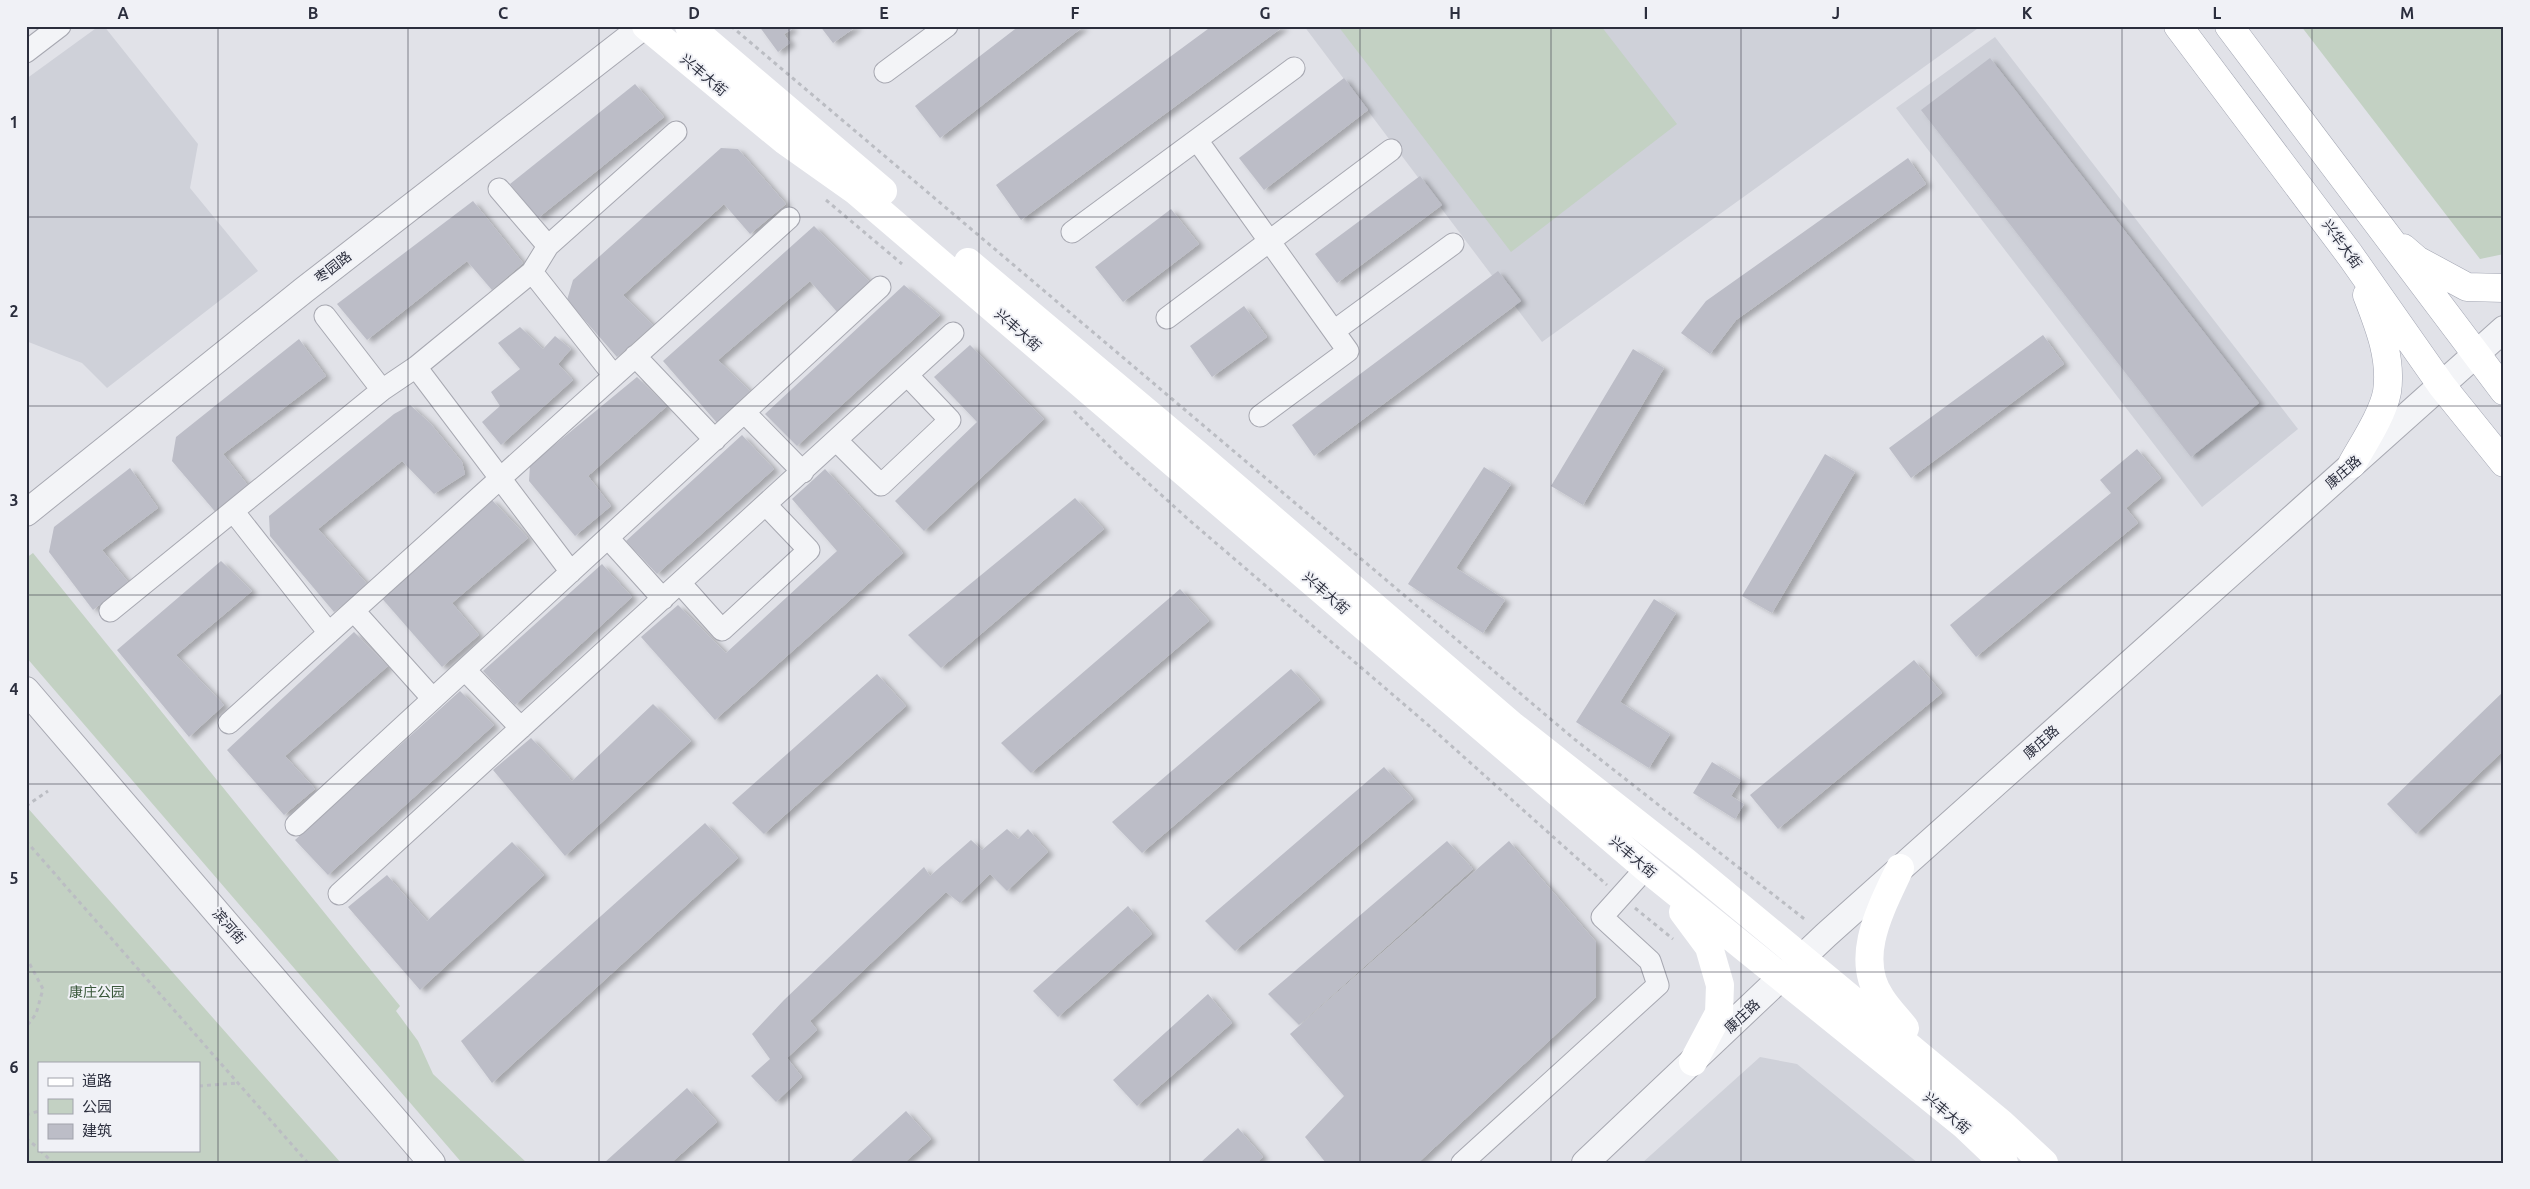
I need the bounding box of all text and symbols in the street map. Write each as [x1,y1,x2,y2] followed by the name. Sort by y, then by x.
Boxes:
[117,4,129,22] text: A
[308,4,318,22] text: B
[498,4,508,22] text: C
[688,4,700,22] text: D
[879,4,889,22] text: E
[1071,4,1080,22] text: F
[1259,4,1271,22] text: G
[1449,4,1461,22] text: H
[1644,4,1648,22] text: I
[1832,4,1840,22] text: J
[2022,4,2033,22] text: K
[2213,4,2222,22] text: L
[2400,4,2414,22] text: M
[677,51,731,99] street label: 兴丰大街
[9,113,19,131] text: 1
[2319,217,2365,271] street label: 兴华大街
[312,248,354,286] street label: 枣园路
[9,302,19,320] text: 2
[992,306,1044,354] street label: 兴丰大街
[2322,452,2364,492] street label: 康庄路
[9,491,19,509] text: 3
[1300,569,1352,617] street label: 兴丰大街
[9,680,19,698] text: 4
[2020,722,2062,762] street label: 康庄路
[1606,833,1660,881] street label: 兴丰大街
[9,869,19,887] text: 5
[209,905,249,947] street label: 滨河街
[69,984,125,1000] park label: 康庄公园
[1721,996,1763,1036] street label: 康庄路
[9,1058,19,1076] text: 6
[38,1062,200,1152] legend
[82,1072,112,1089] text: 道路
[1920,1089,1974,1137] street label: 兴丰大街
[82,1098,112,1115] text: 公园
[82,1122,112,1139] text: 建筑

